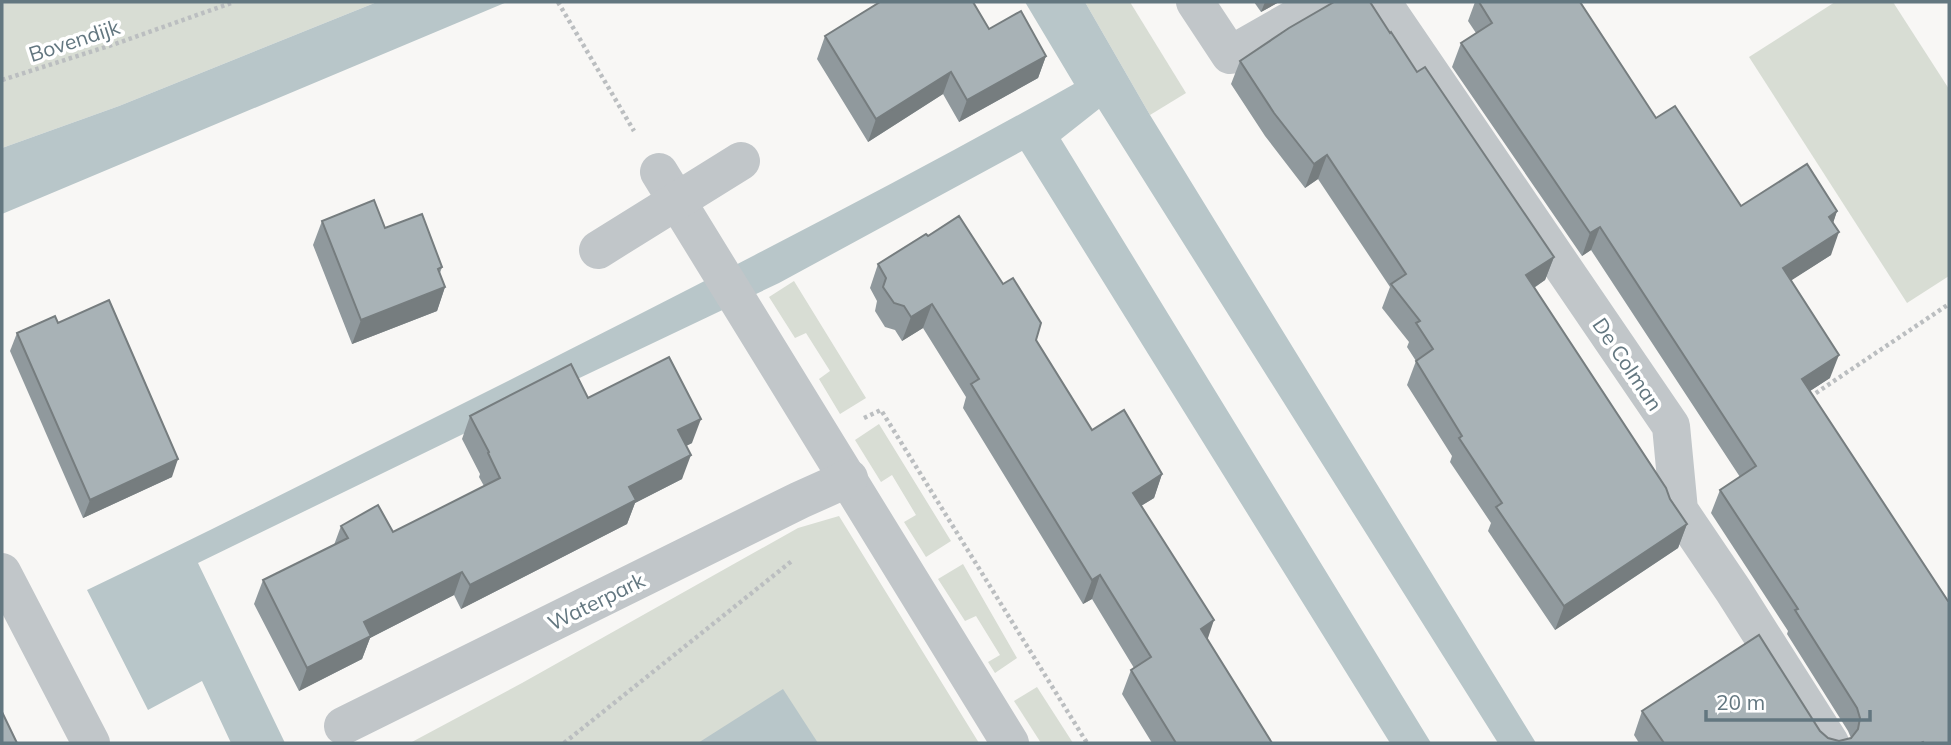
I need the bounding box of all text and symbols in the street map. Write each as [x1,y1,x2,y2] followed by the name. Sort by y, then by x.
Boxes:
[25,13,123,67] street label: Bovendijk
[1587,313,1669,415] street label: De Colman
[543,566,649,636] street label: Waterpark
[1706,678,1870,722] scale bar
[1716,689,1765,715] text: 20 m

